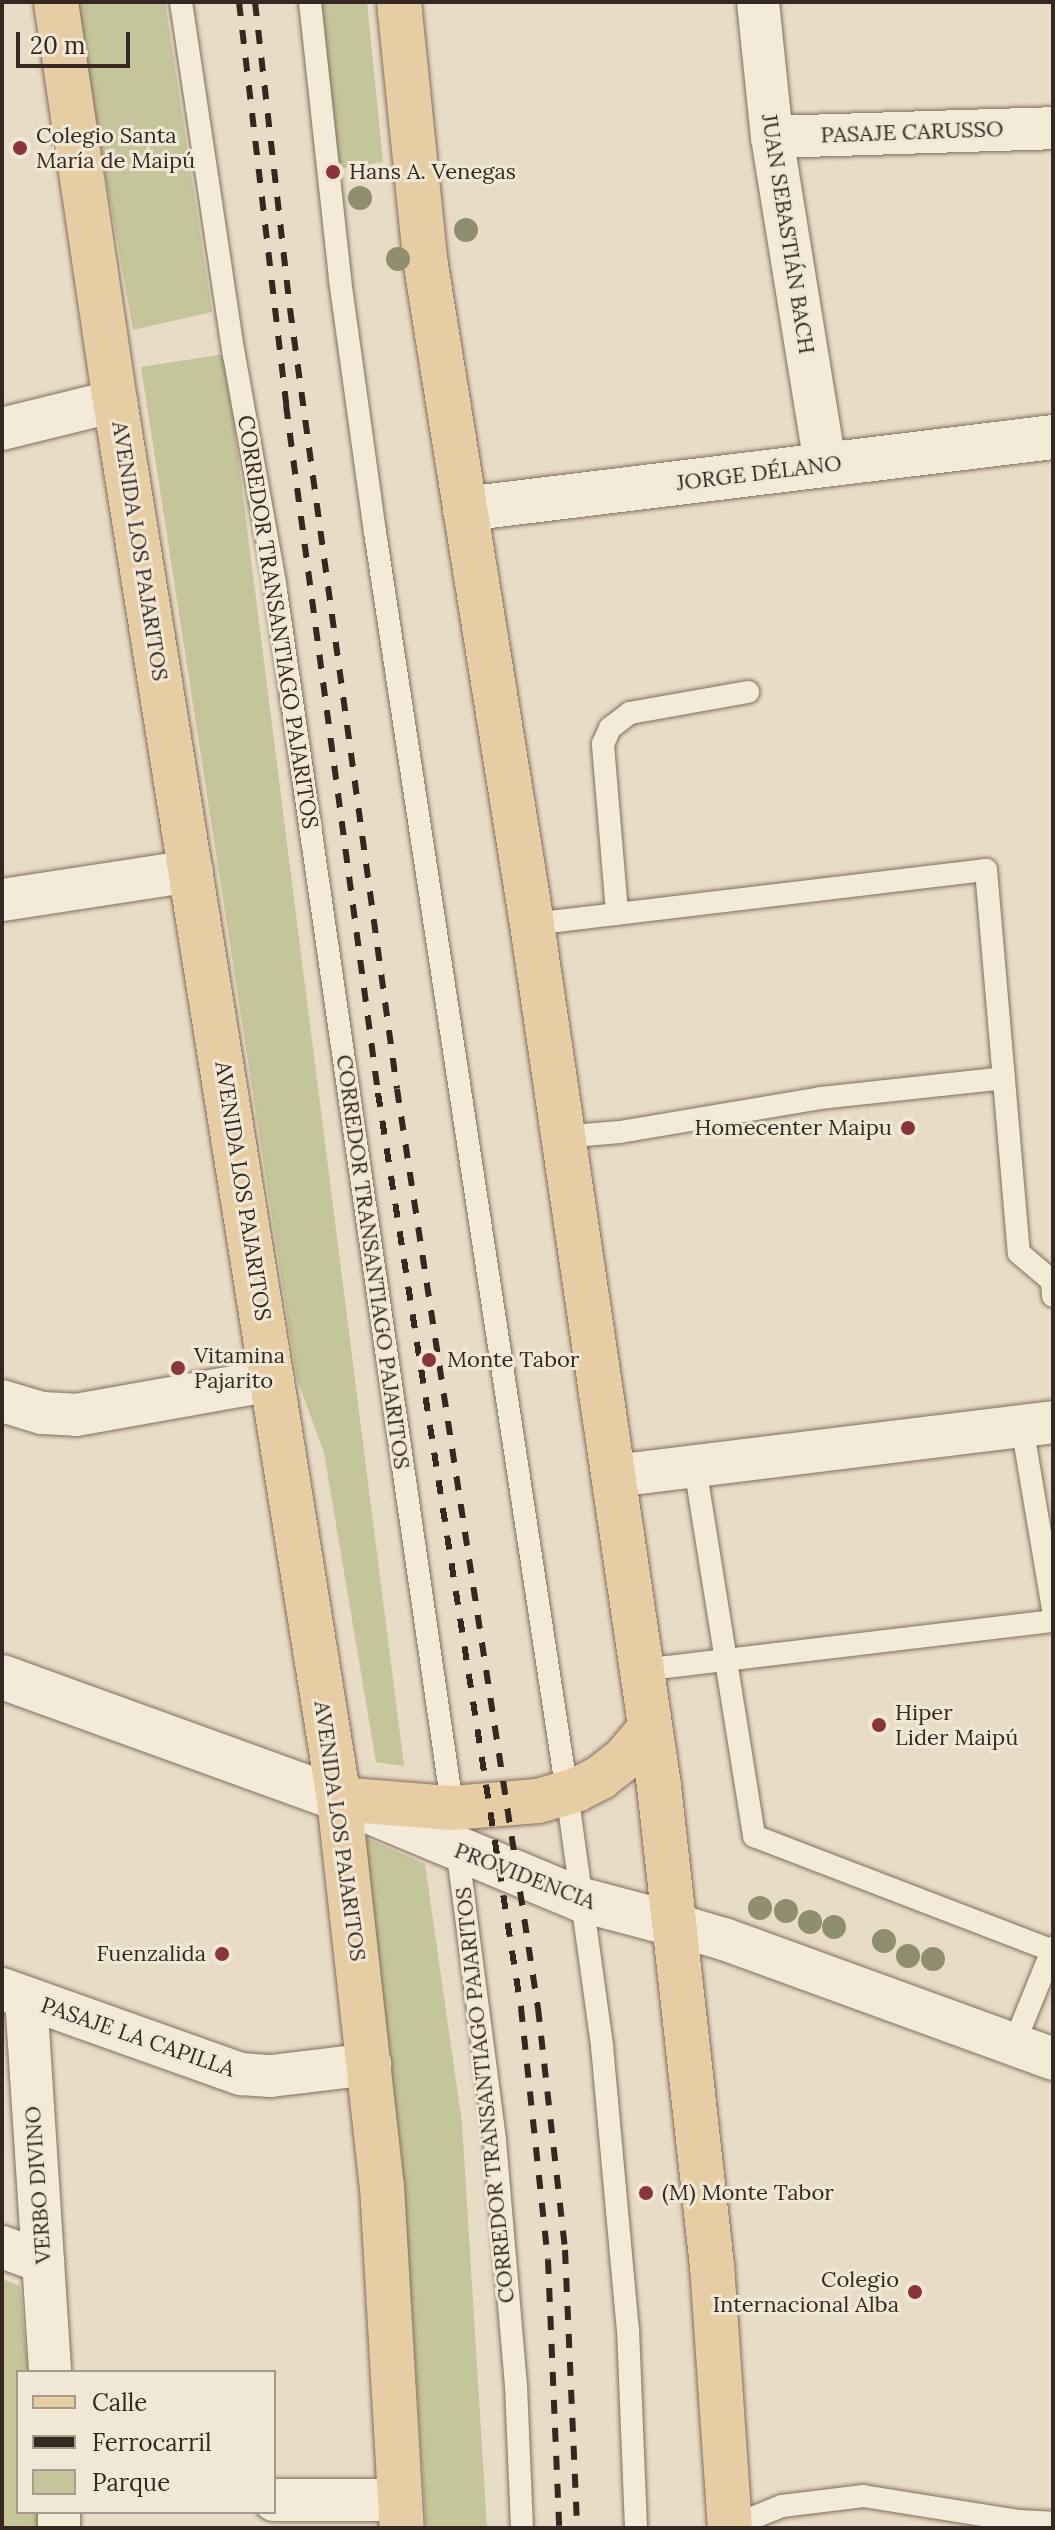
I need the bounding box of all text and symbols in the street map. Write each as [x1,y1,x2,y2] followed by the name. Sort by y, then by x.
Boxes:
[20,16,134,66] scale bar
[30,30,86,61] text: 20 m
[756,112,820,356] street label: JUAN SEBASTIÁN BACH
[820,116,1004,148] street label: PASAJE CARUSSO
[36,122,195,174] place label: Colegio Santa María de Maipú
[11,139,29,157] marker: Colegio Santa María de Maipú
[349,159,516,185] place label: Hans A. Venegas
[324,163,342,181] marker: Hans A. Venegas
[232,413,324,831] street label: CORREDOR TRANSANTIAGO PAJARITOS
[106,419,174,683] street label: AVENIDA LOS PAJARITOS
[675,450,843,496] street label: JORGE DÉLANO
[331,1053,415,1471] street label: CORREDOR TRANSANTIAGO PAJARITOS
[209,1059,277,1323] street label: AVENIDA LOS PAJARITOS
[695,1115,892,1141] place label: Homecenter Maipu
[899,1119,917,1137] marker: Homecenter Maipu
[194,1342,285,1394] place label: Vitamina Pajarito
[447,1347,579,1373] place label: Monte Tabor
[418,1349,440,1371] marker: Monte Tabor
[169,1359,187,1377] marker: Vitamina Pajarito
[309,1699,371,1963] street label: AVENIDA LOS PAJARITOS
[895,1699,1018,1750] place label: Hiper Lider Maipú
[870,1716,888,1734] marker: Hiper Lider Maipú
[451,1837,599,1915] street label: PROVIDENCIA
[450,1885,520,2305] street label: CORREDOR TRANSANTIAGO PAJARITOS
[96,1941,206,1967] place label: Fuenzalida
[213,1945,231,1963] marker: Fuenzalida
[38,1991,238,2083] street label: PASAJE LA CAPILLA
[19,2105,57,2265] street label: VERBO DIVINO
[662,2180,834,2206] place label: (M) Monte Tabor
[637,2184,655,2202] marker: (M) Monte Tabor
[713,2266,899,2318] place label: Colegio Internacional Alba
[906,2283,924,2301] marker: Colegio Internacional Alba
[16,2370,276,2514] legend
[92,2387,147,2418] text: Calle
[92,2427,212,2458] text: Ferrocarril
[92,2467,170,2498] text: Parque

